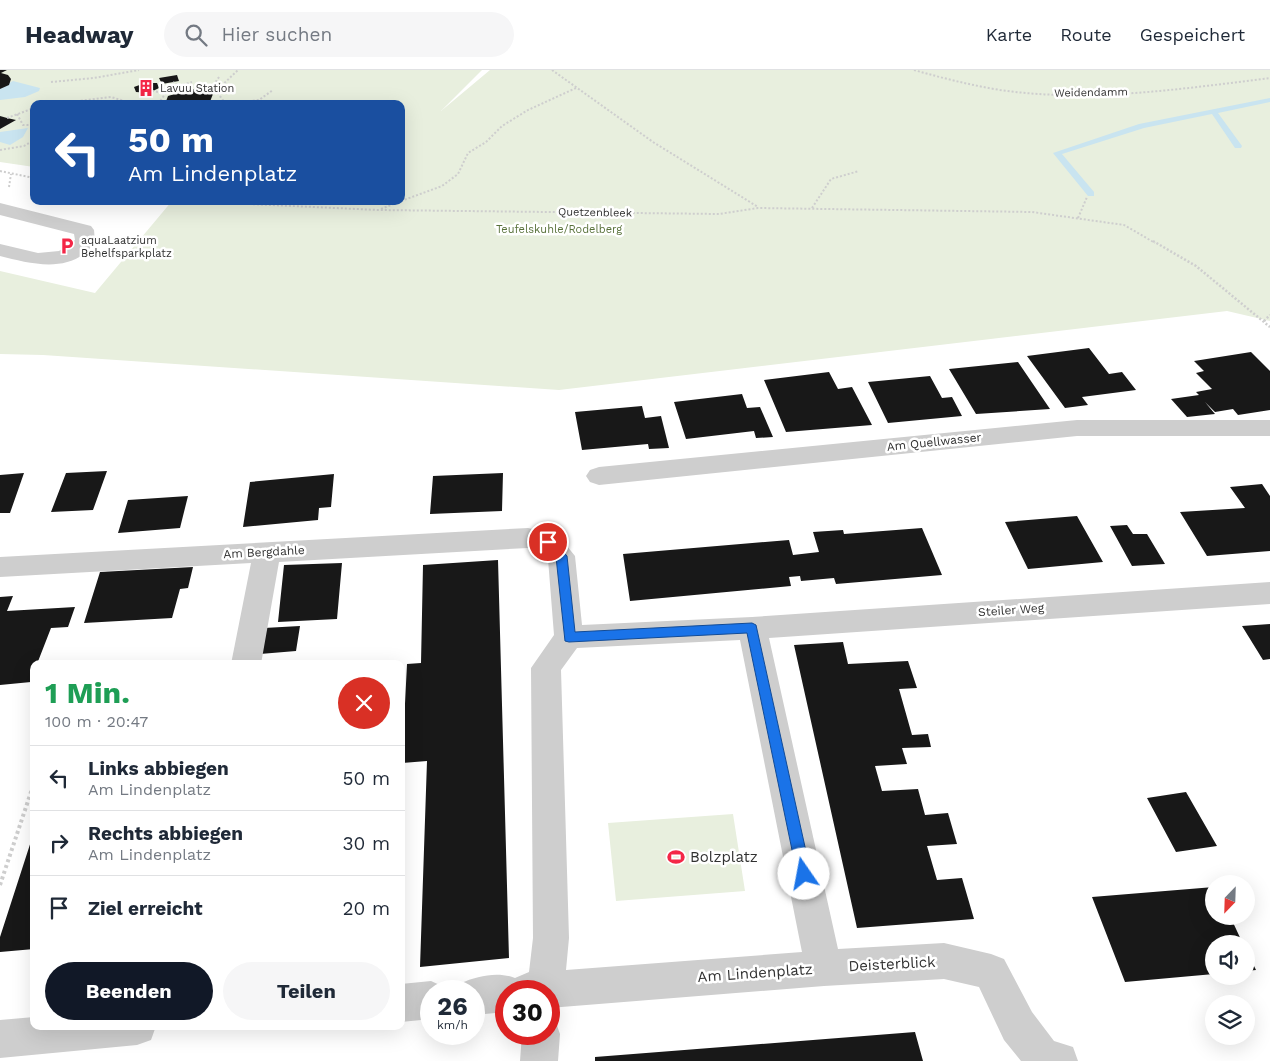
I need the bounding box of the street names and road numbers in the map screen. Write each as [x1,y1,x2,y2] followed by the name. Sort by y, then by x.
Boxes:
[1054,85,1128,100] street label: Weidendamm
[558,205,632,220] street label: Quetzenbleek
[886,430,982,454] street label: Am Quellwasser
[223,543,305,561] street label: Am Bergdahle
[977,601,1045,619] street label: Steiler Weg
[848,953,937,975] street label: Deisterblick
[697,960,813,986] street label: Am Lindenplatz

